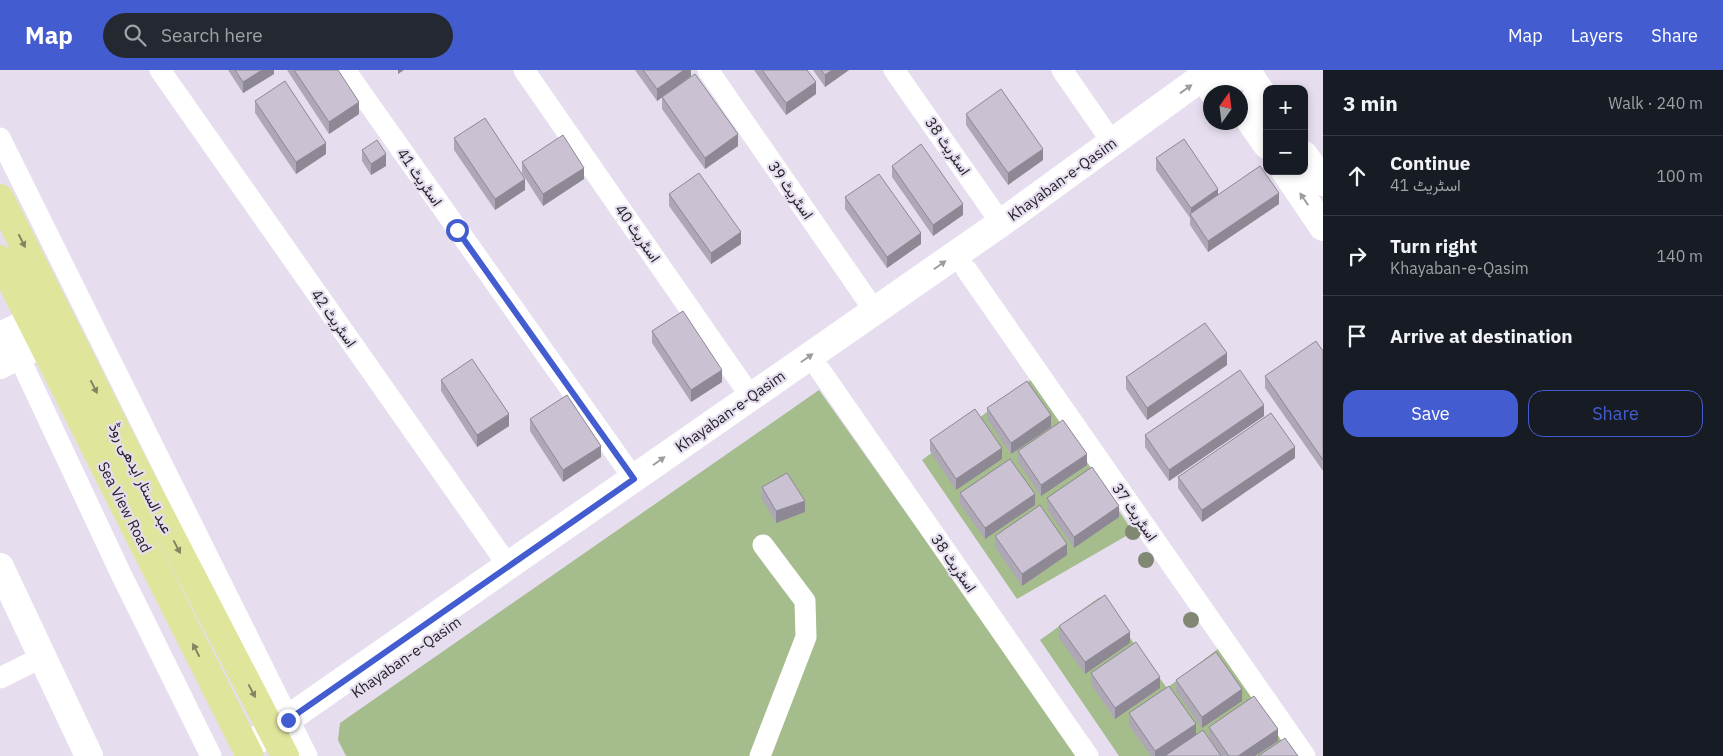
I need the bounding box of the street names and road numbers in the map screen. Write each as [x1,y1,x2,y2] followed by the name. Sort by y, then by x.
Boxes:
[921,113,975,179] street label: اسٹریٹ 38
[1004,133,1120,225] street label: Khayaban-e-Qasim
[393,144,447,210] street label: اسٹریٹ 41
[764,157,818,223] street label: اسٹریٹ 39
[611,200,665,266] street label: اسٹریٹ 40
[307,285,361,351] street label: اسٹریٹ 42
[671,366,789,456] street label: Khayaban-e-Qasim
[104,419,177,537] street label: عبد الستار ایدھی روڈ
[94,459,156,555] street label: Sea View Road
[1108,479,1162,545] street label: اسٹریٹ 37
[927,530,981,596] street label: اسٹریٹ 38
[347,612,465,702] street label: Khayaban-e-Qasim

